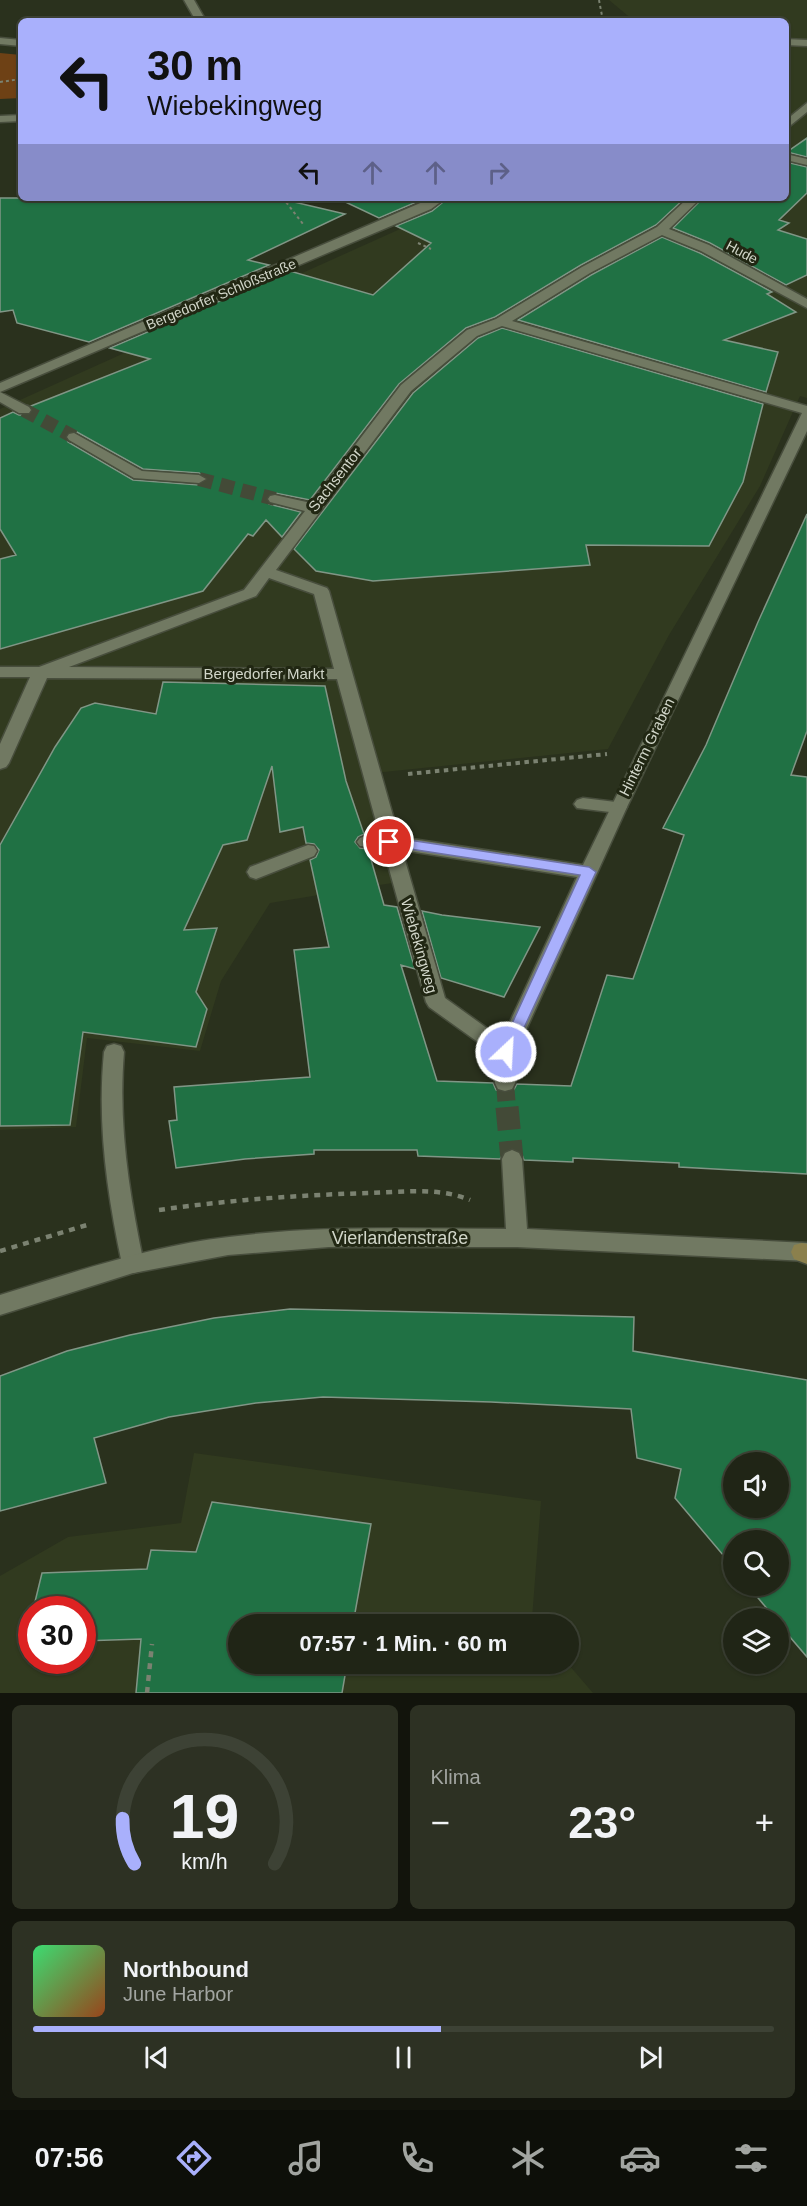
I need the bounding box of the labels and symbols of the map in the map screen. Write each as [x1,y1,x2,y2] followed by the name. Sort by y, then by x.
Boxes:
[723,237,761,267] street label: Hude
[144,255,298,333] street label: Bergedorfer Schloßstraße
[305,445,365,515] street label: Sachsentor
[204,665,325,682] street label: Bergedorfer Markt
[616,695,678,798] street label: Hinterm Graben
[363,816,414,867] pin
[398,897,441,995] street label: Wiebekingweg
[474,1020,538,1084] position arrow
[332,1228,468,1248] street label: Vierlandenstraße
[18,1596,96,1674] speed limit sign: 30

